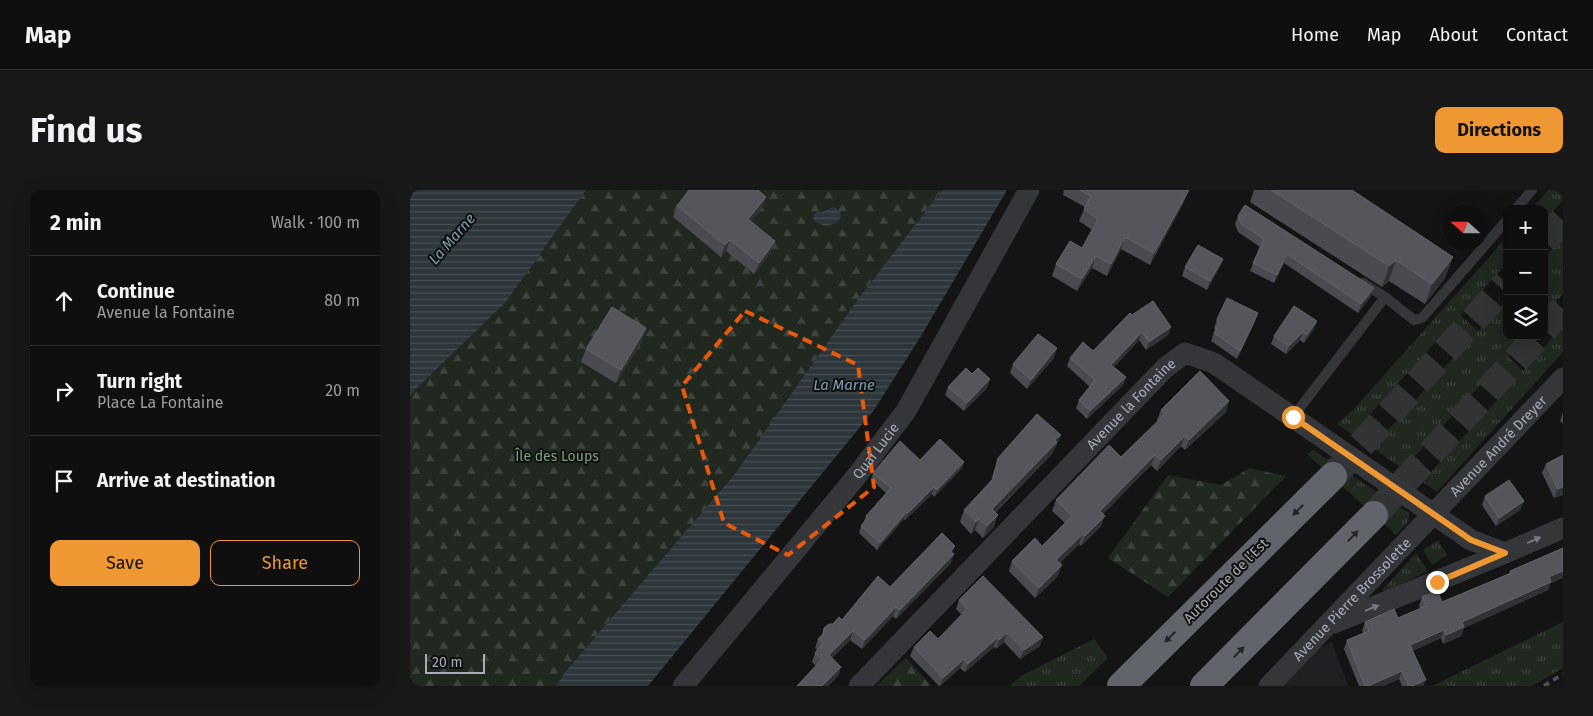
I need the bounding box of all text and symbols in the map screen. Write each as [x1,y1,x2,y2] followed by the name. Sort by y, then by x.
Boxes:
[25,21,71,49] text: Map
[1291,24,1339,46] text: Home
[1367,24,1401,46] text: Map
[1429,24,1478,46] text: About
[1506,24,1568,46] text: Contact
[1435,107,1563,153] button: Directions
[30,109,142,151] text: Find us
[1443,205,1488,250] north arrow
[1503,205,1548,340] map controls
[1503,205,1548,250] button: +
[50,210,102,236] text: 2 min
[425,210,479,268] water label: La Marne
[271,213,360,232] text: Walk · 100 m
[1503,250,1548,295] button: −
[97,280,175,303] text: Continue
[50,287,78,315] icon: ahead
[324,291,360,310] text: 80 m
[1503,295,1548,340] button: layers
[97,303,235,322] text: Avenue la Fontaine
[1083,355,1179,453] street label: Avenue la Fontaine
[97,370,182,393] text: Turn right
[813,376,875,394] water label: La Marne
[50,377,78,405] icon: right
[325,381,360,400] text: 20 m
[1446,392,1551,500] street label: Avenue André Dreyer
[97,393,223,412] text: Place La Fontaine
[1282,406,1305,429] route start
[849,419,903,482] street label: Quai Lucie
[514,447,599,465] park label: Île des Loups
[50,467,78,495] icon: arrive
[97,469,276,492] text: Arrive at destination
[1292,504,1304,516] one-way arrow
[1347,530,1359,542] one-way arrow
[1289,534,1415,664] street label: Avenue Pierre Brossolette
[1180,535,1272,627] street label: Autoroute de l’Est
[1527,536,1541,544] one-way arrow
[50,540,200,586] button: Save
[210,540,360,586] button: Share
[1426,571,1449,594] route end
[1365,604,1380,612] one-way arrow
[1164,631,1176,643] one-way arrow
[1233,646,1245,658] one-way arrow
[425,651,485,674] scale bar
[432,654,462,671] text: 20 m

